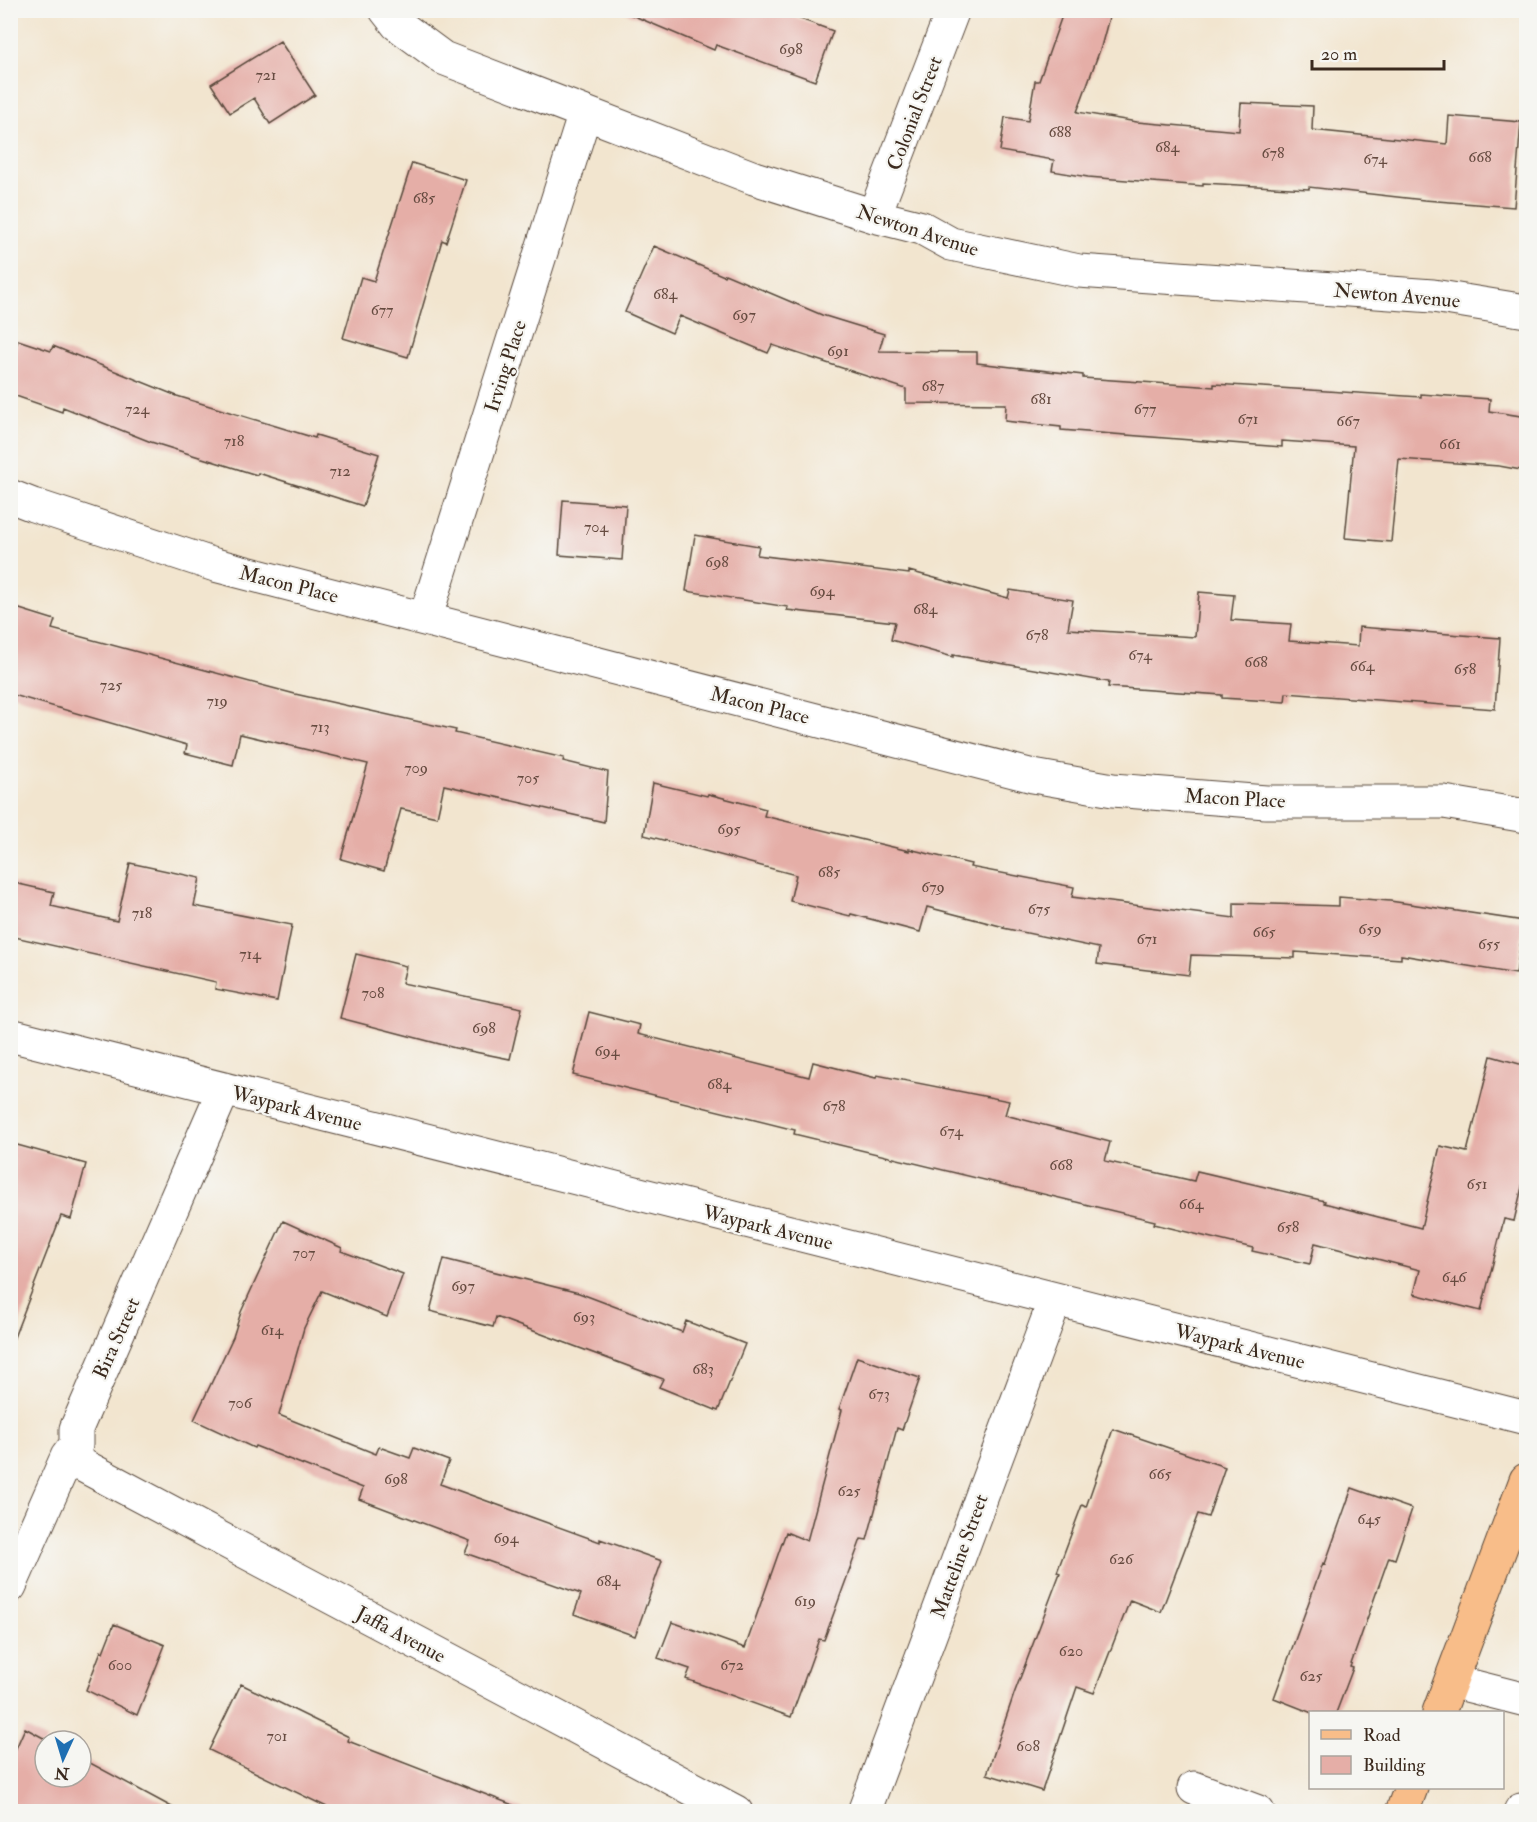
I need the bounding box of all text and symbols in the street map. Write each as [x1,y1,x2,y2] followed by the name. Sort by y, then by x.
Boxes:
[1312,33,1444,71] scale bar
[779,39,803,59] house number: 698
[1321,43,1357,66] text: 20 m
[881,52,948,174] street label: Colonial Street
[255,65,277,85] house number: 721
[1048,122,1072,142] house number: 688
[1155,137,1180,157] house number: 684
[1262,143,1285,163] house number: 678
[1468,147,1492,167] house number: 668
[1363,149,1388,169] house number: 674
[413,188,435,208] house number: 685
[854,199,982,262] street label: Newton Avenue
[1333,278,1461,313] street label: Newton Avenue
[653,284,678,304] house number: 684
[371,300,394,320] house number: 677
[732,305,756,325] house number: 697
[479,317,532,415] street label: Irving Place
[827,341,849,361] house number: 691
[922,376,945,396] house number: 687
[1030,389,1052,409] house number: 681
[125,399,150,419] house number: 724
[1134,399,1157,419] house number: 677
[1237,409,1259,429] house number: 671
[1336,411,1360,431] house number: 667
[224,431,245,451] house number: 718
[1439,434,1461,454] house number: 661
[329,461,351,481] house number: 712
[584,517,609,537] house number: 704
[705,552,729,572] house number: 698
[237,560,341,609] street label: Macon Place
[810,581,836,601] house number: 694
[913,599,938,619] house number: 684
[1026,625,1049,645] house number: 678
[1128,645,1153,665] house number: 674
[1244,652,1268,672] house number: 668
[1350,656,1376,676] house number: 664
[1454,659,1477,679] house number: 658
[100,675,122,695] house number: 725
[708,681,812,730] street label: Macon Place
[206,691,228,711] house number: 719
[310,717,330,737] house number: 713
[404,758,428,778] house number: 709
[517,768,539,788] house number: 705
[1184,783,1286,814] street label: Macon Place
[717,819,741,839] house number: 695
[818,862,840,882] house number: 685
[921,877,945,897] house number: 679
[1028,899,1050,919] house number: 675
[132,903,153,923] house number: 718
[1358,919,1382,939] house number: 659
[1252,922,1276,942] house number: 665
[1136,929,1158,949] house number: 671
[1478,934,1500,954] house number: 655
[239,944,262,964] house number: 714
[361,983,385,1003] house number: 708
[472,1018,496,1038] house number: 698
[595,1041,621,1061] house number: 694
[707,1074,732,1094] house number: 684
[228,1080,364,1138] street label: Waypark Avenue
[823,1096,846,1116] house number: 678
[939,1121,964,1141] house number: 674
[1049,1155,1073,1175] house number: 668
[1467,1174,1487,1194] house number: 651
[1179,1194,1205,1214] house number: 664
[699,1199,835,1257] street label: Waypark Avenue
[1277,1217,1300,1237] house number: 658
[293,1243,316,1263] house number: 707
[1442,1267,1467,1287] house number: 646
[451,1276,475,1296] house number: 697
[87,1293,146,1383] street label: Bira Street
[573,1307,595,1327] house number: 693
[1171,1318,1307,1376] street label: Waypark Avenue
[261,1320,285,1340] house number: 614
[692,1359,714,1379] house number: 683
[868,1384,890,1404] house number: 673
[228,1393,253,1413] house number: 706
[1148,1464,1172,1484] house number: 665
[384,1469,408,1489] house number: 698
[837,1481,861,1501] house number: 625
[925,1490,994,1622] street label: Matteline Street
[1357,1509,1381,1529] house number: 645
[494,1528,520,1548] house number: 694
[1109,1549,1134,1569] house number: 626
[596,1571,621,1591] house number: 684
[794,1591,816,1611] house number: 619
[351,1600,450,1668] street label: Jaffa Avenue
[1059,1641,1083,1661] house number: 620
[108,1655,132,1675] house number: 600
[720,1655,744,1675] house number: 672
[1299,1666,1323,1686] house number: 625
[1309,1711,1504,1789] legend
[1363,1724,1401,1747] text: Road
[266,1726,288,1746] house number: 701
[33,1729,93,1789] north arrow
[1016,1736,1040,1756] house number: 608
[1363,1754,1426,1777] text: Building
[54,1762,71,1784] text: N

